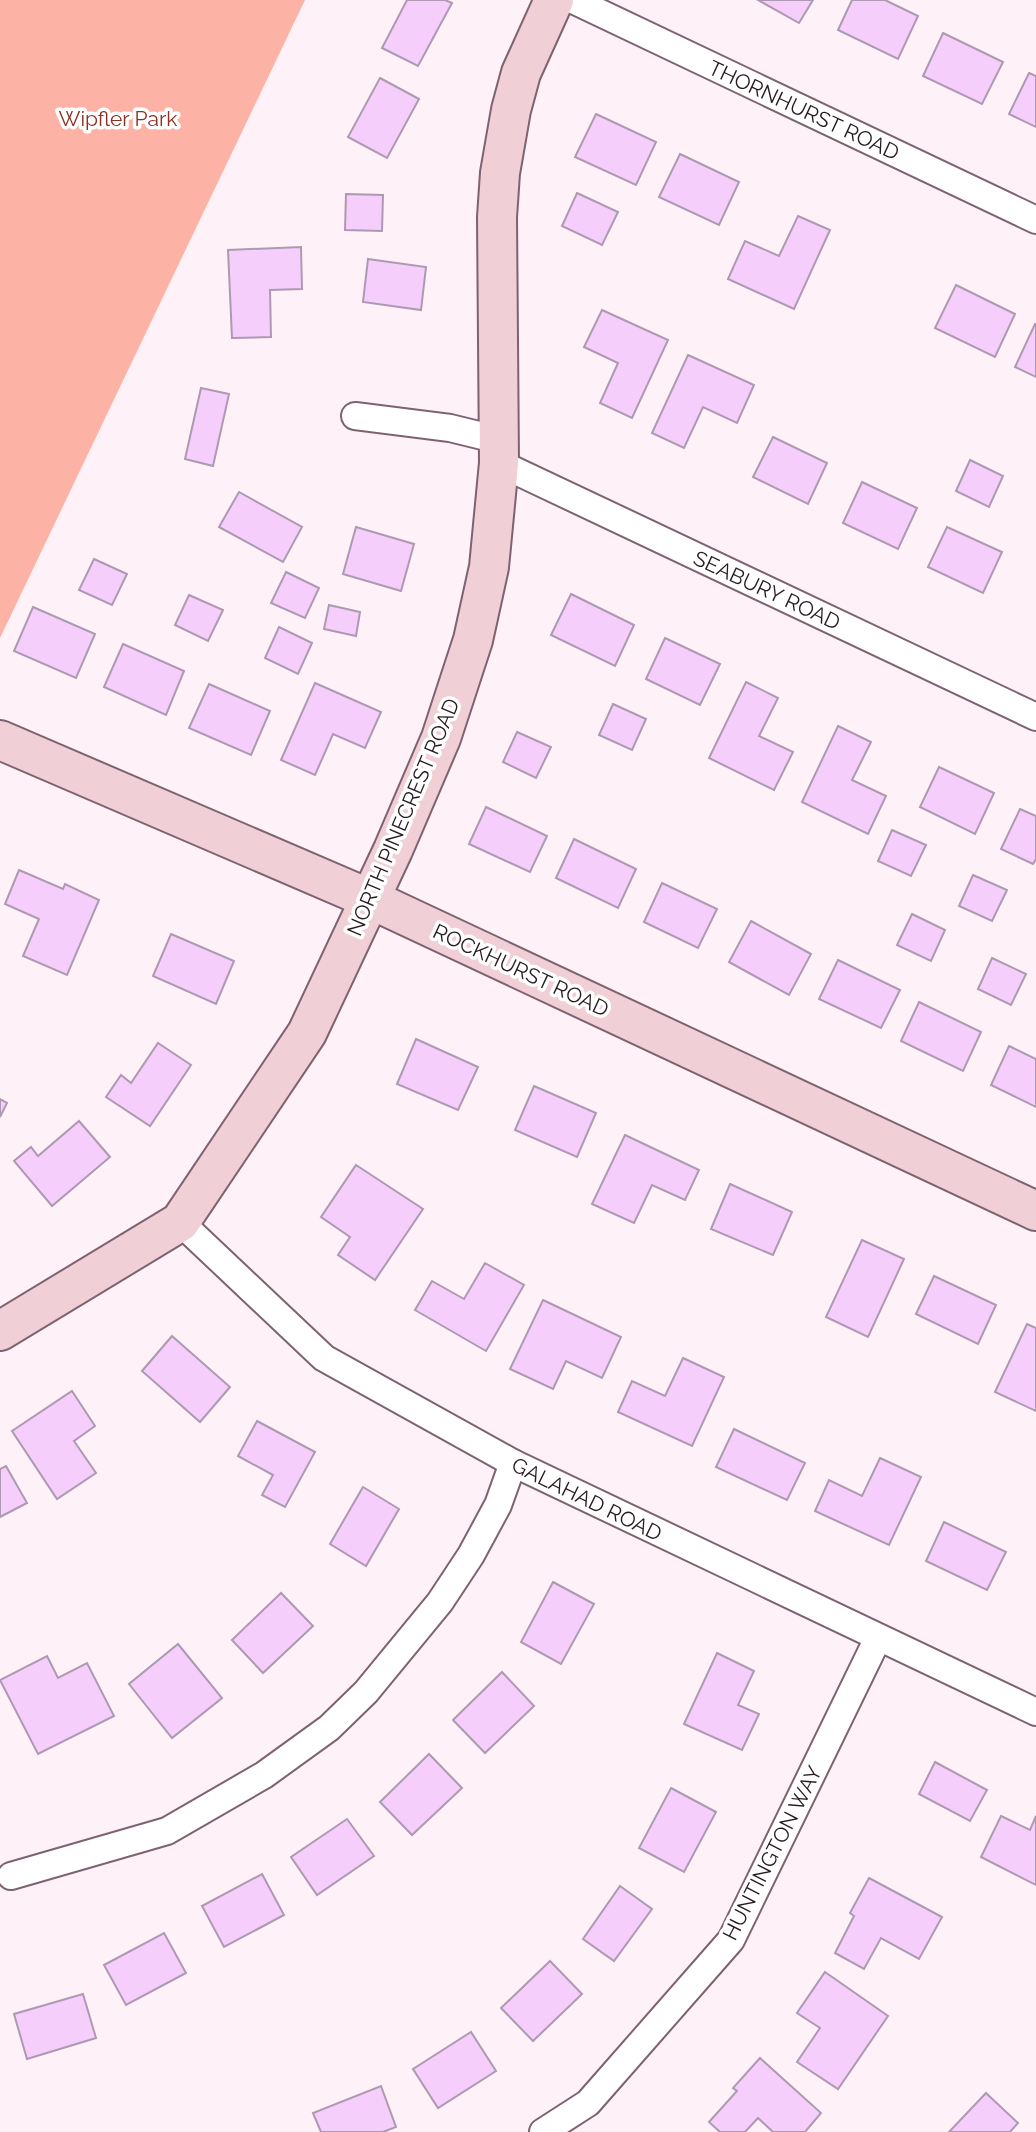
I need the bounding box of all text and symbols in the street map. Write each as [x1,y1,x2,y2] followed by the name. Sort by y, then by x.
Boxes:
[705,55,903,165] street label: THORNHURST ROAD
[58,106,178,131] park label: Wipfler Park
[690,545,844,635] street label: SEABURY ROAD
[342,695,464,939] street label: NORTH PINECREST ROAD
[429,918,613,1022] street label: ROCKHURST ROAD
[508,1452,666,1546] street label: GALAHAD ROAD
[717,1761,827,1944] street label: HUNTINGTON WAY

